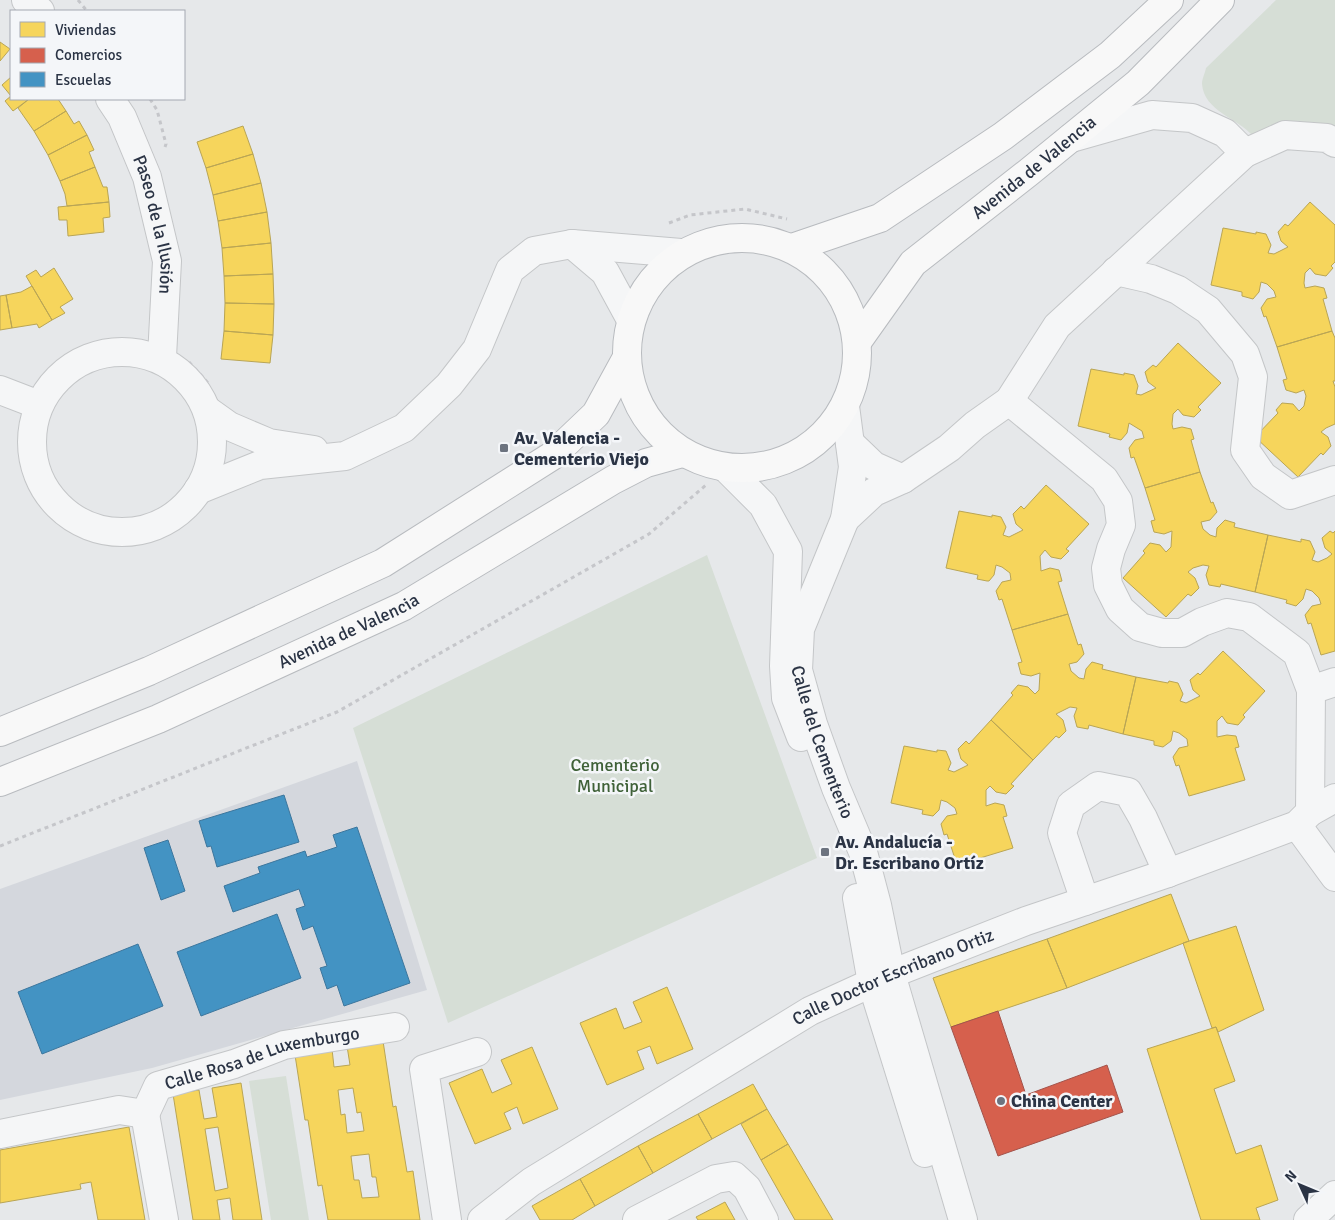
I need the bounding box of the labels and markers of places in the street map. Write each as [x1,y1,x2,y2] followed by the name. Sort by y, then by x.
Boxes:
[514,427,649,470] place label: Av. Valencia - Cementerio Viejo
[498,442,510,454] marker: Av. Valencia - Cementerio Viejo
[835,831,984,874] place label: Av. Andalucía - Dr. Escribano Ortíz
[819,846,831,858] marker: Av. Andalucía - Dr. Escribano Ortíz
[1011,1090,1113,1112] place label: China Center
[995,1095,1007,1107] marker: China Center

